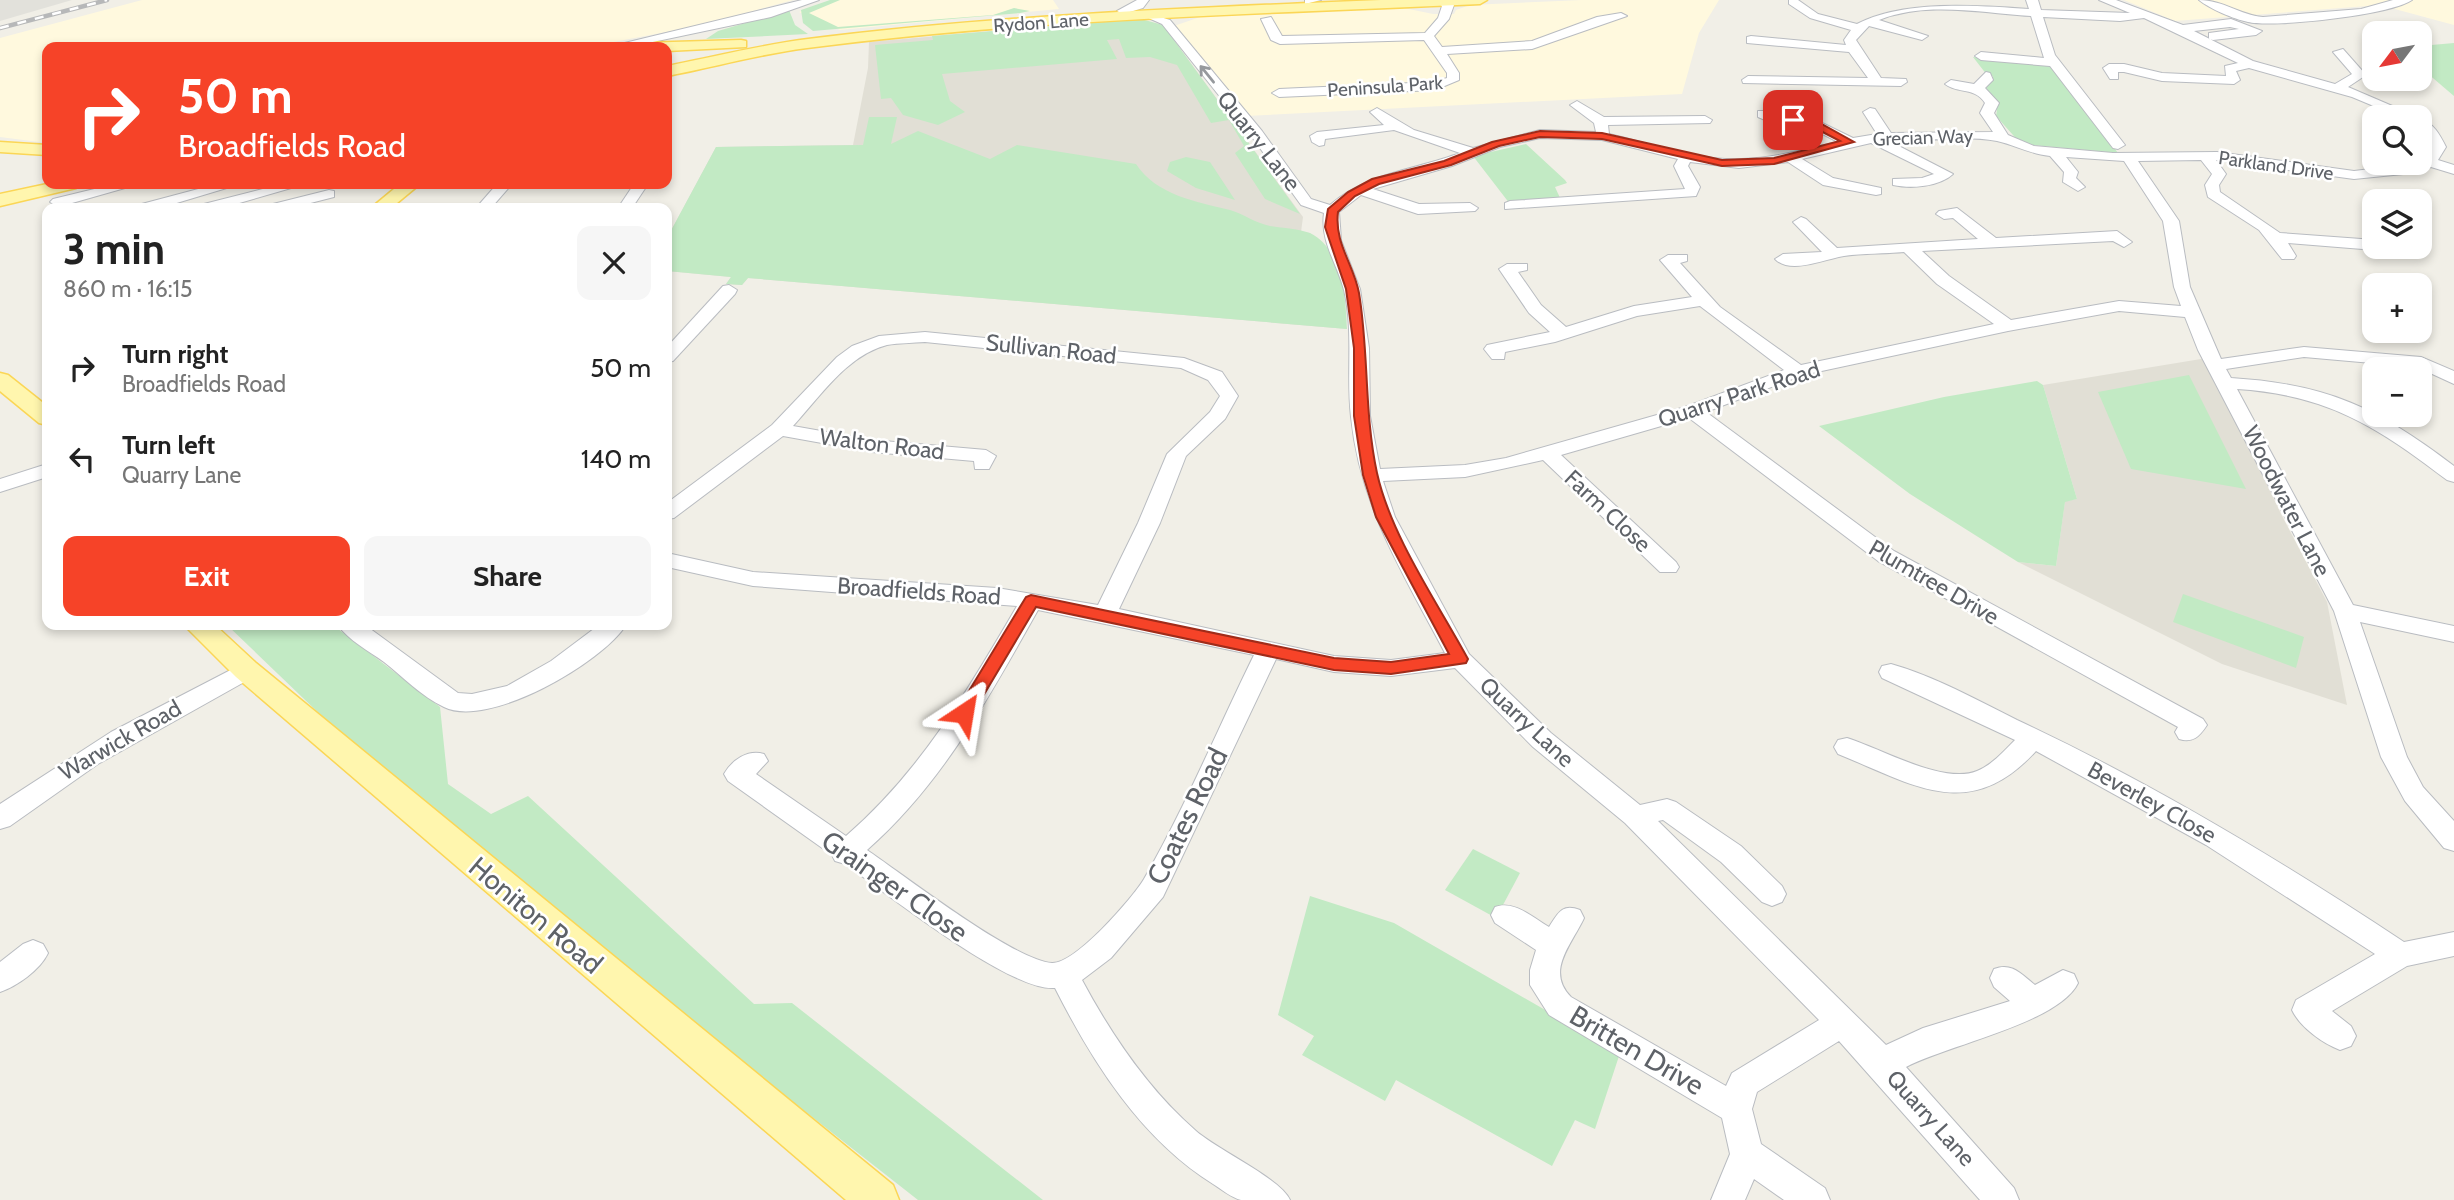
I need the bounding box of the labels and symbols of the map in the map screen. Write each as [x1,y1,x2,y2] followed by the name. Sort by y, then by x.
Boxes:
[993,8,1090,37] street label: Rydon Lane
[2362,21,2432,91] north arrow
[1199,66,1214,84] one-way arrow
[1327,71,1444,102] street label: Peninsula Park
[1211,85,1307,197] street label: Quarry Lane
[1763,90,1823,150] pin
[1872,124,1974,151] street label: Grecian Way
[2217,146,2335,185] street label: Parkland Drive
[984,328,1118,370] street label: Sullivan Road
[1655,355,1823,433] street label: Quarry Park Road
[2237,421,2337,581] street label: Woodwater Lane
[818,422,946,466] street label: Walton Road
[1559,464,1657,558] street label: Farm Close
[1864,533,2004,631] street label: Plumtree Drive
[836,571,1002,611] street label: Broadfields Road
[1474,671,1580,773] street label: Quarry Lane
[927,676,1001,750] position arrow
[54,694,186,786] street label: Warwick Road
[1139,742,1235,890] street label: Coates Road
[2083,755,2221,849] street label: Beverley Close
[815,823,975,949] street label: Grainger Close
[462,849,610,981] street label: Honiton Road
[1564,998,1710,1102] street label: Britten Drive
[1881,1064,1981,1172] street label: Quarry Lane

